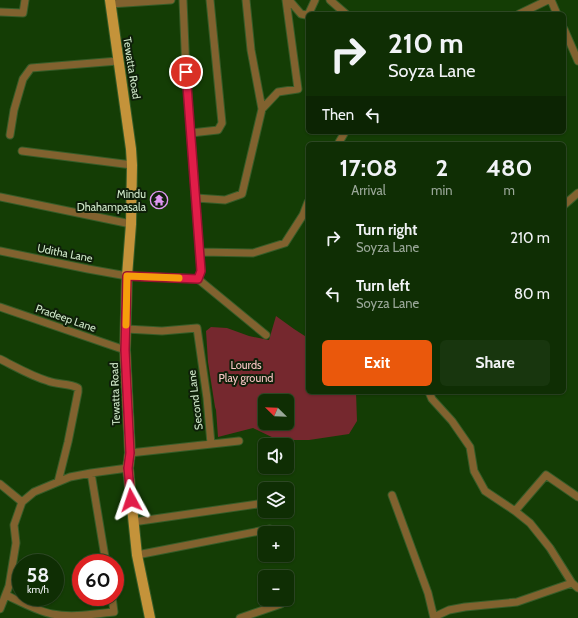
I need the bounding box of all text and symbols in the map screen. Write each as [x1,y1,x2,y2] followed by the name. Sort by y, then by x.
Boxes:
[388,26,464,60] text: 210 m
[322,28,374,80] icon: right
[120,36,144,100] street label: Tewatta Road
[169,55,203,89] pin
[388,60,475,82] text: Soyza Lane
[175,61,197,83] icon: arrive
[362,104,384,126] icon: left
[322,106,354,124] text: Then
[340,153,397,182] text: 17:08
[435,153,448,182] text: 2
[486,153,532,182] text: 480
[351,182,386,198] text: Arrival
[431,182,452,198] text: min
[504,182,515,198] text: m
[77,187,147,214] place label: Mindu Dhahampasala
[149,190,169,210] temple icon: Mindu Dhahampasala
[356,221,417,239] text: Turn right
[322,227,344,249] icon: right
[510,229,550,247] text: 210 m
[356,239,419,255] text: Soyza Lane
[36,241,94,265] street label: Uditha Lane
[356,277,410,295] text: Turn left
[322,283,344,305] icon: left
[514,285,550,303] text: 80 m
[356,295,419,311] text: Soyza Lane
[34,301,99,335] street label: Pradeep Lane
[322,340,432,386] button: Exit
[440,340,550,386] button: Share
[219,358,273,385] park label: Lourds Play ground
[107,362,123,426] street label: Tewatta Road
[184,369,206,431] street label: Second Lane
[258,394,294,430] north arrow
[258,394,294,606] map controls
[258,438,294,474] button: sound
[110,479,152,521] position arrow
[258,482,294,518] button: layers
[258,526,294,562] button: +
[72,554,124,606] speed limit sign: 60
[27,563,49,587] text: 58
[258,570,294,606] button: −
[27,583,49,596] text: km/h

